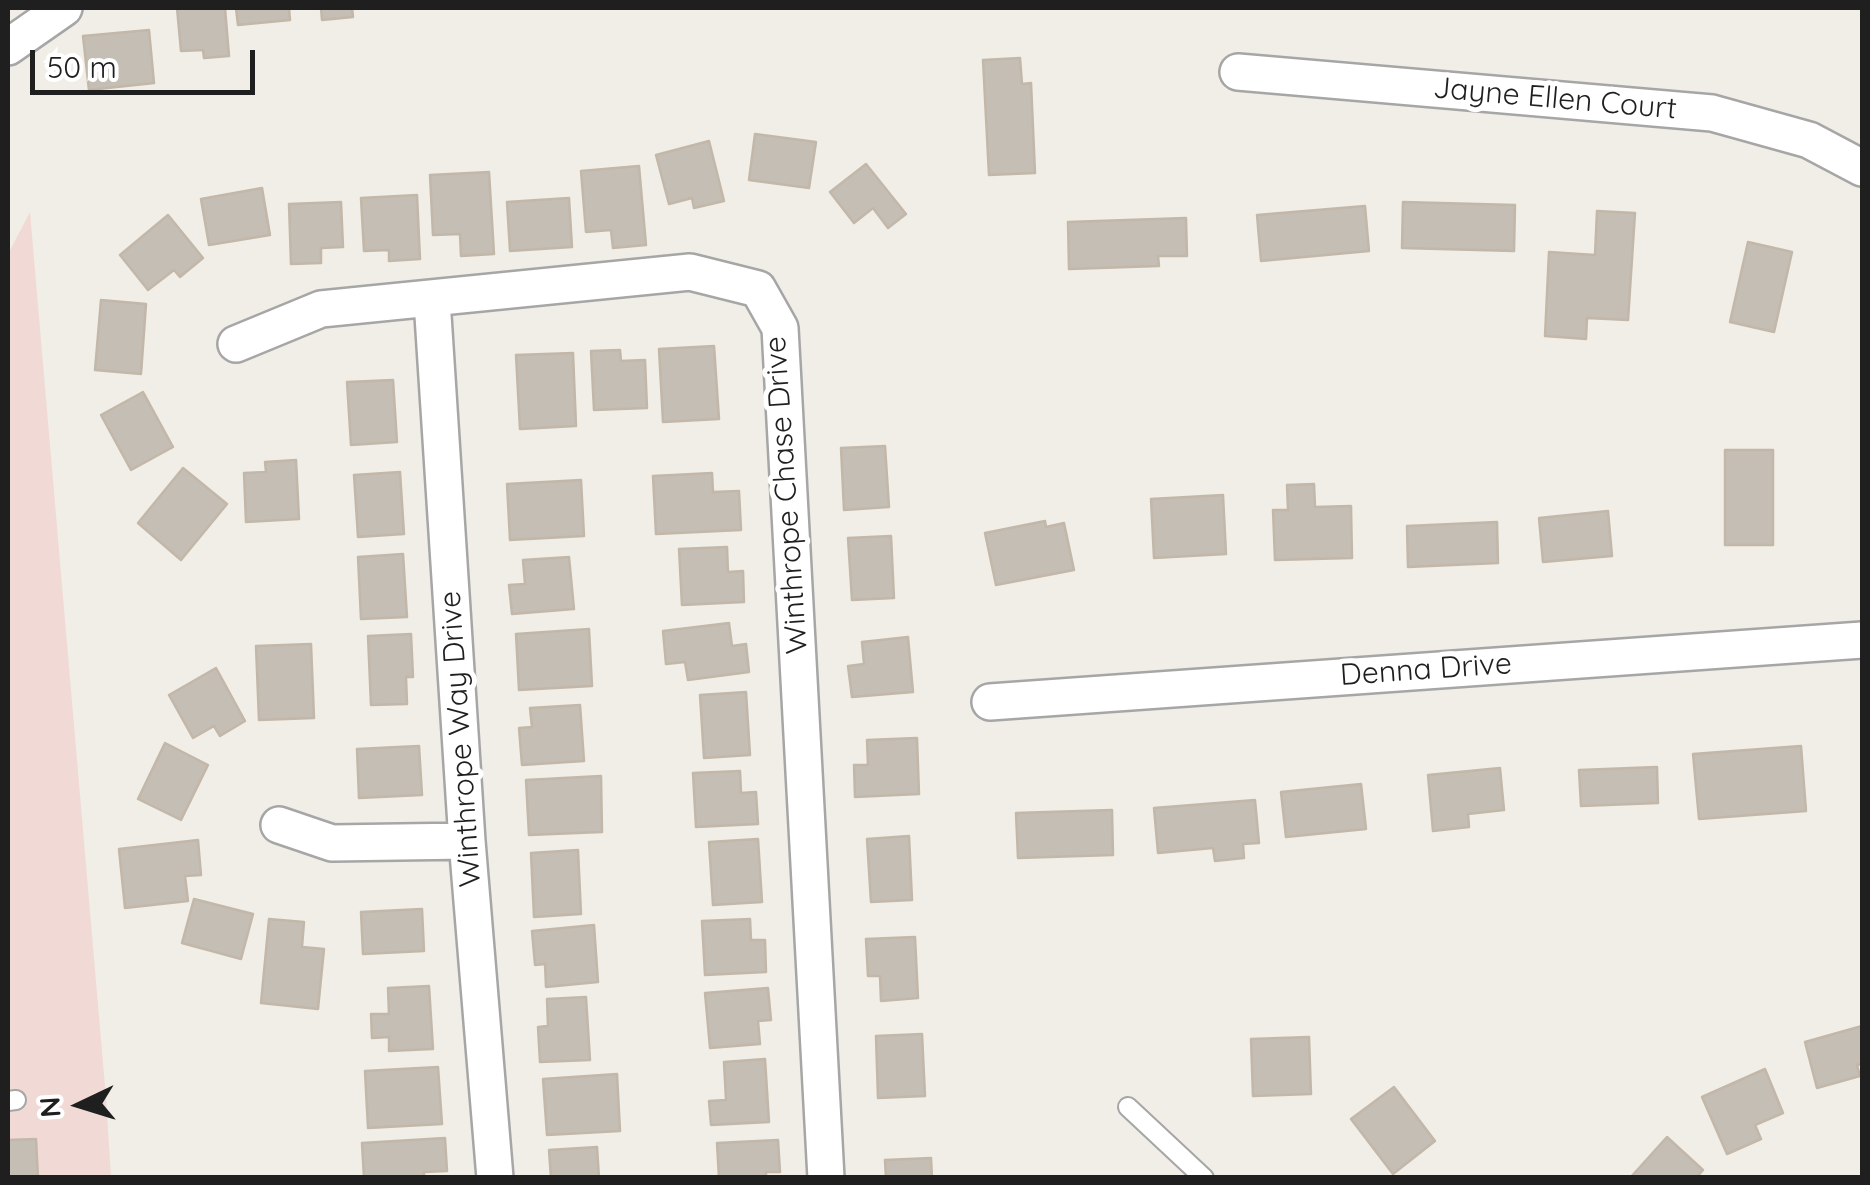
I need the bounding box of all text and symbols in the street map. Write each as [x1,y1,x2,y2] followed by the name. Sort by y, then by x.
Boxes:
[35,30,260,92] scale bar
[47,48,117,86] text: 50 m
[1432,70,1678,128] street label: Jayne Ellen Court
[758,335,816,655] street label: Winthrope Chase Drive
[433,590,489,888] street label: Winthrope Way Drive
[1339,646,1513,694] street label: Denna Drive
[30,1055,130,1155] north arrow
[31,1096,68,1119] text: N

